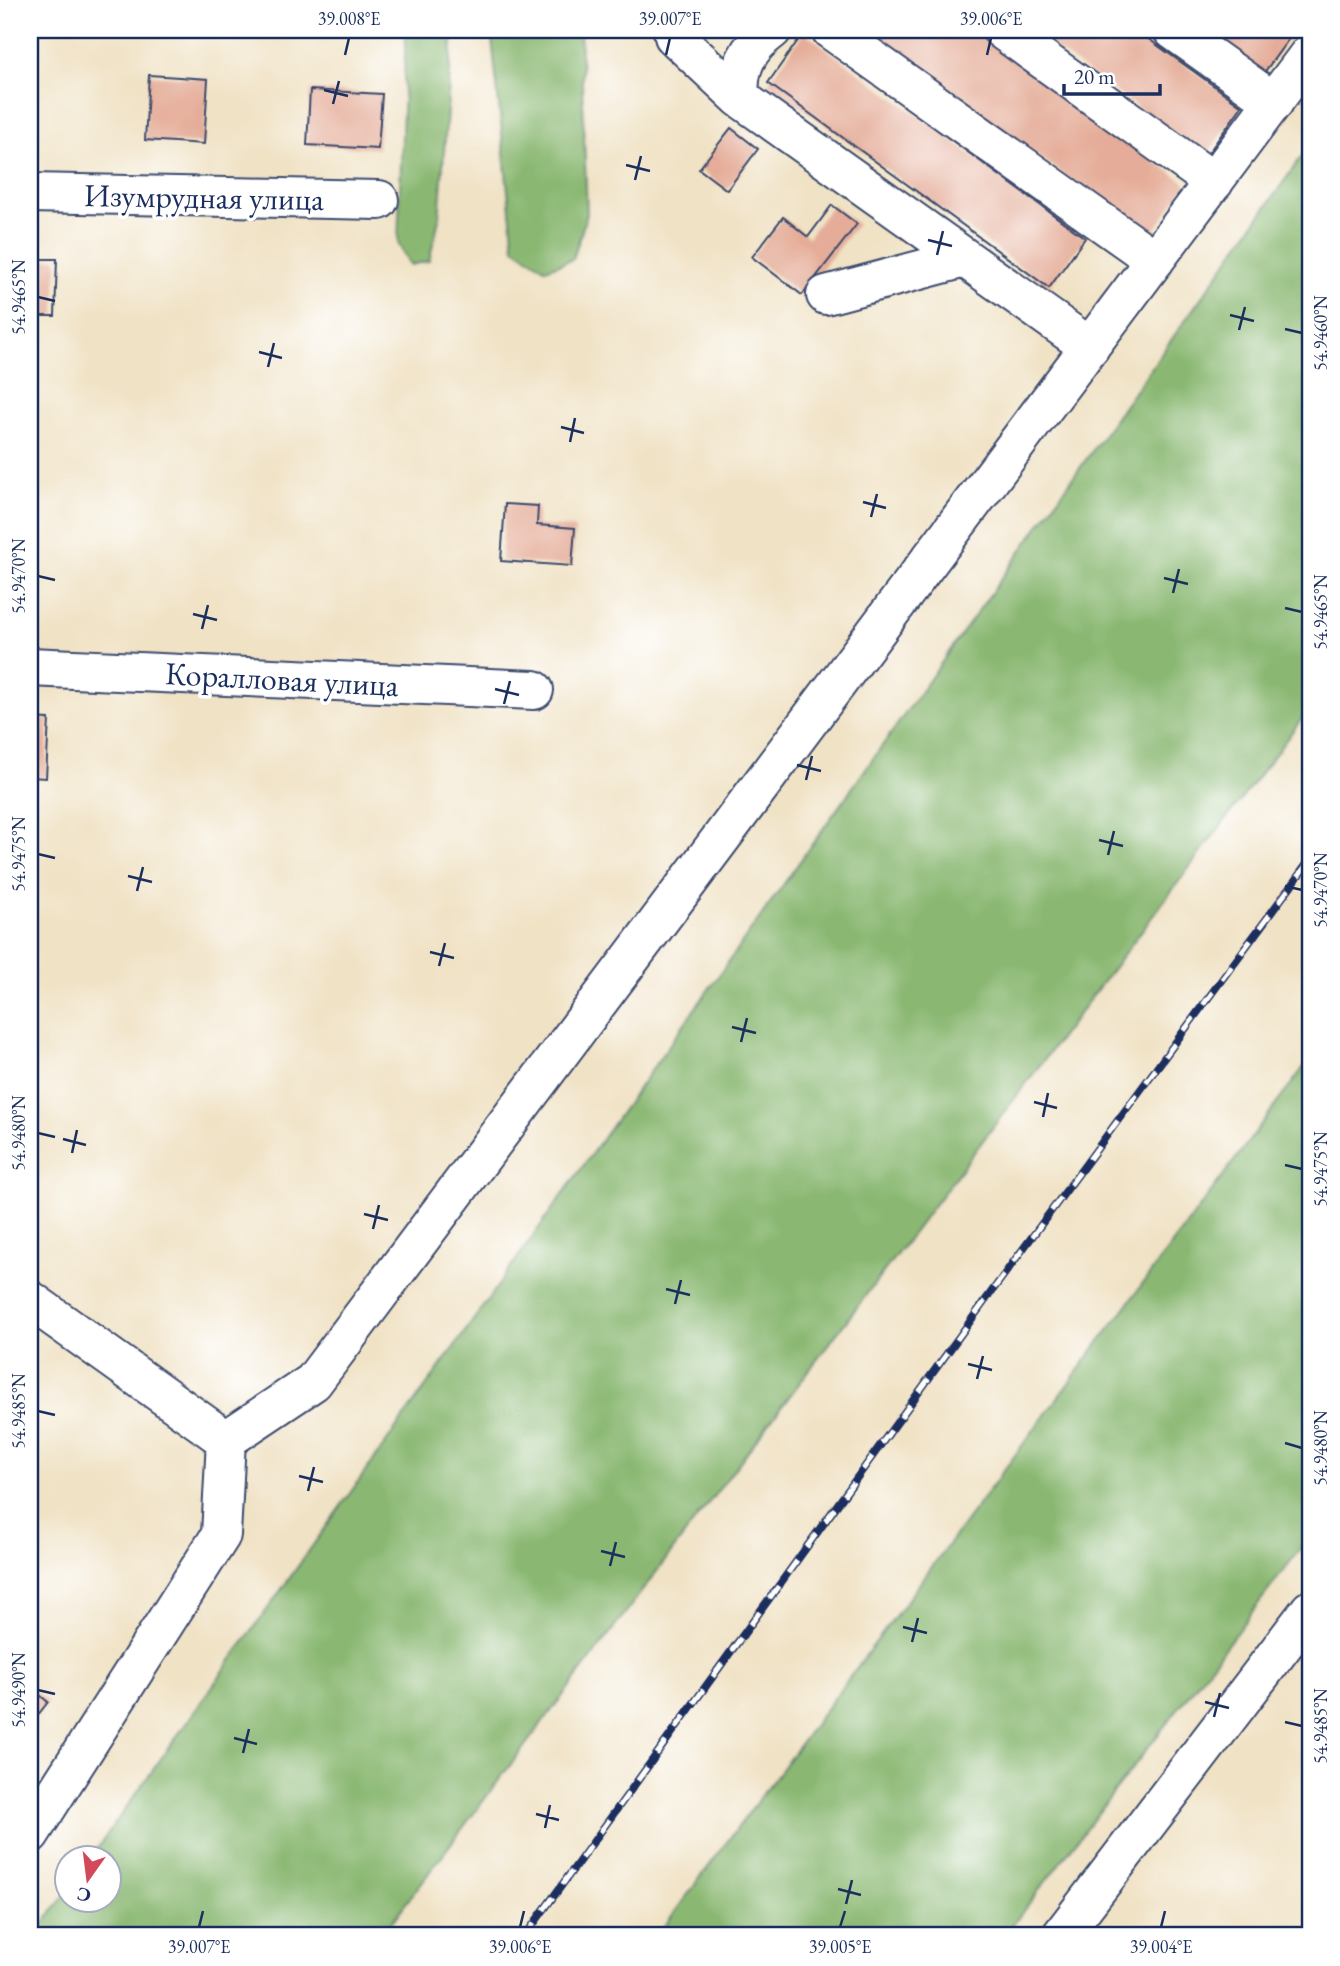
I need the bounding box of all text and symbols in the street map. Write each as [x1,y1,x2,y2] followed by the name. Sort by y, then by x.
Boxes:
[318,7,380,30] text: 39.008°E
[639,7,701,30] text: 39.007°E
[960,7,1022,30] text: 39.006°E
[1064,52,1160,96] scale bar
[1074,63,1115,90] text: 20 m
[84,174,325,220] street label: Изумрудная улица
[7,259,30,335] text: 54.9465°N
[1309,295,1332,371] text: 54.9460°N
[7,538,30,614] text: 54.9470°N
[1309,574,1332,650] text: 54.9465°N
[164,652,400,706] street label: Коралловая улица
[7,816,30,892] text: 54.9475°N
[1309,852,1332,928] text: 54.9470°N
[7,1095,30,1171] text: 54.9480°N
[1309,1131,1332,1207] text: 54.9475°N
[7,1373,30,1449] text: 54.9485°N
[1309,1410,1332,1486] text: 54.9480°N
[7,1652,30,1728] text: 54.9490°N
[1309,1688,1332,1764] text: 54.9485°N
[52,1843,122,1913] north arrow
[74,1881,94,1909] text: С
[168,1935,230,1958] text: 39.007°E
[489,1935,551,1958] text: 39.006°E
[809,1935,871,1958] text: 39.005°E
[1130,1935,1192,1958] text: 39.004°E

